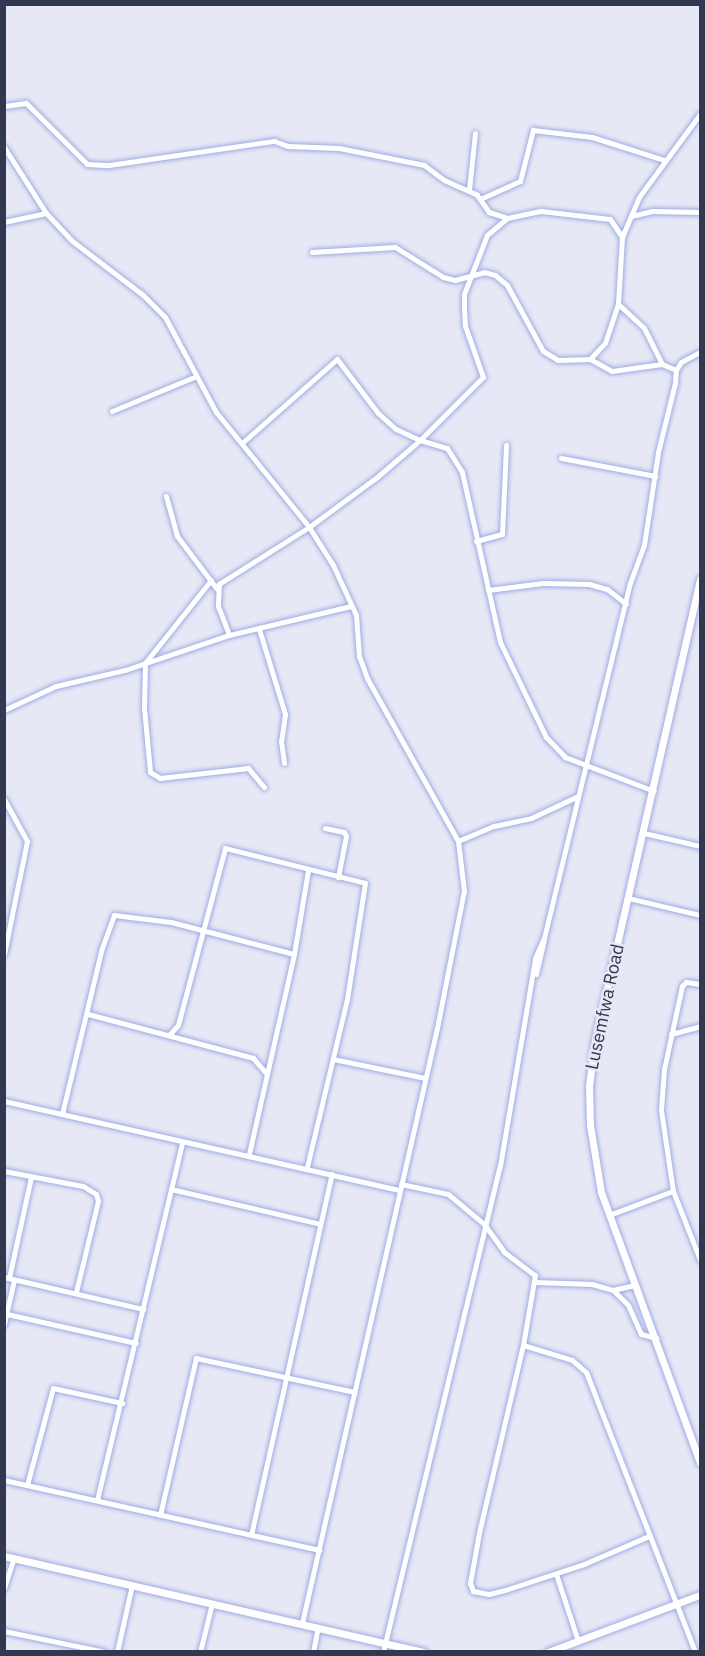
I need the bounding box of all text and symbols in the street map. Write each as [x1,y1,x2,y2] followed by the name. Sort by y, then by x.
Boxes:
[581,942,629,1072] street label: Lusemfwa Road

